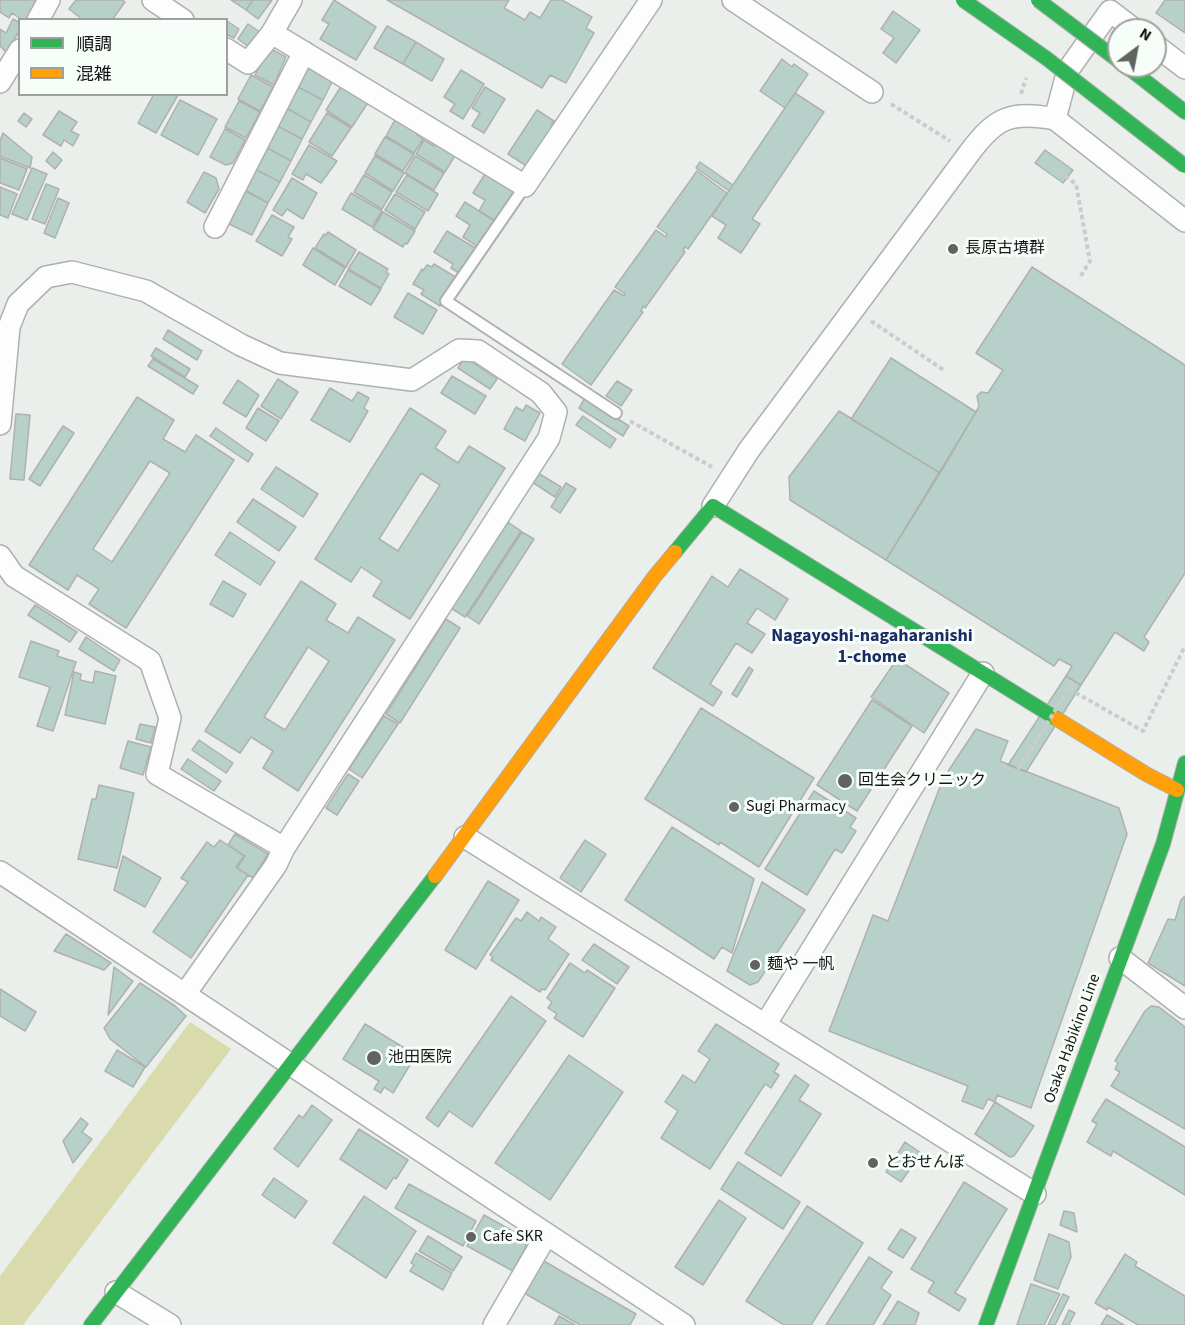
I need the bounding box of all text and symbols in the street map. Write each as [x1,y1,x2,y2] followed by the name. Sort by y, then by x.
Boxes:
[18,18,228,96] legend
[1107,18,1167,78] north arrow
[1135,22,1156,47] text: N
[76,32,112,57] text: 順調
[76,62,112,87] text: 混雑
[965,239,1045,259] place label: 長原古墳群
[946,242,960,256] marker: 長原古墳群
[771,626,973,668] district label: Nagayoshi-nagaharanishi 1-chome
[858,771,986,791] place label: 回生会クリニック
[836,772,854,790] marker: 回生会クリニック
[746,797,846,817] place label: Sugi Pharmacy
[727,800,741,814] marker: Sugi Pharmacy
[767,955,834,975] place label: 麺や 一帆
[748,958,762,972] marker: 麺や 一帆
[1041,972,1105,1106] street label: Osaka Habikino Line
[388,1048,452,1068] place label: 池田医院
[365,1049,383,1067] marker: 池田医院
[885,1153,965,1173] place label: とおせんぼ
[866,1156,880,1170] marker: とおせんぼ
[483,1227,543,1247] place label: Cafe SKR
[464,1230,478,1244] marker: Cafe SKR

